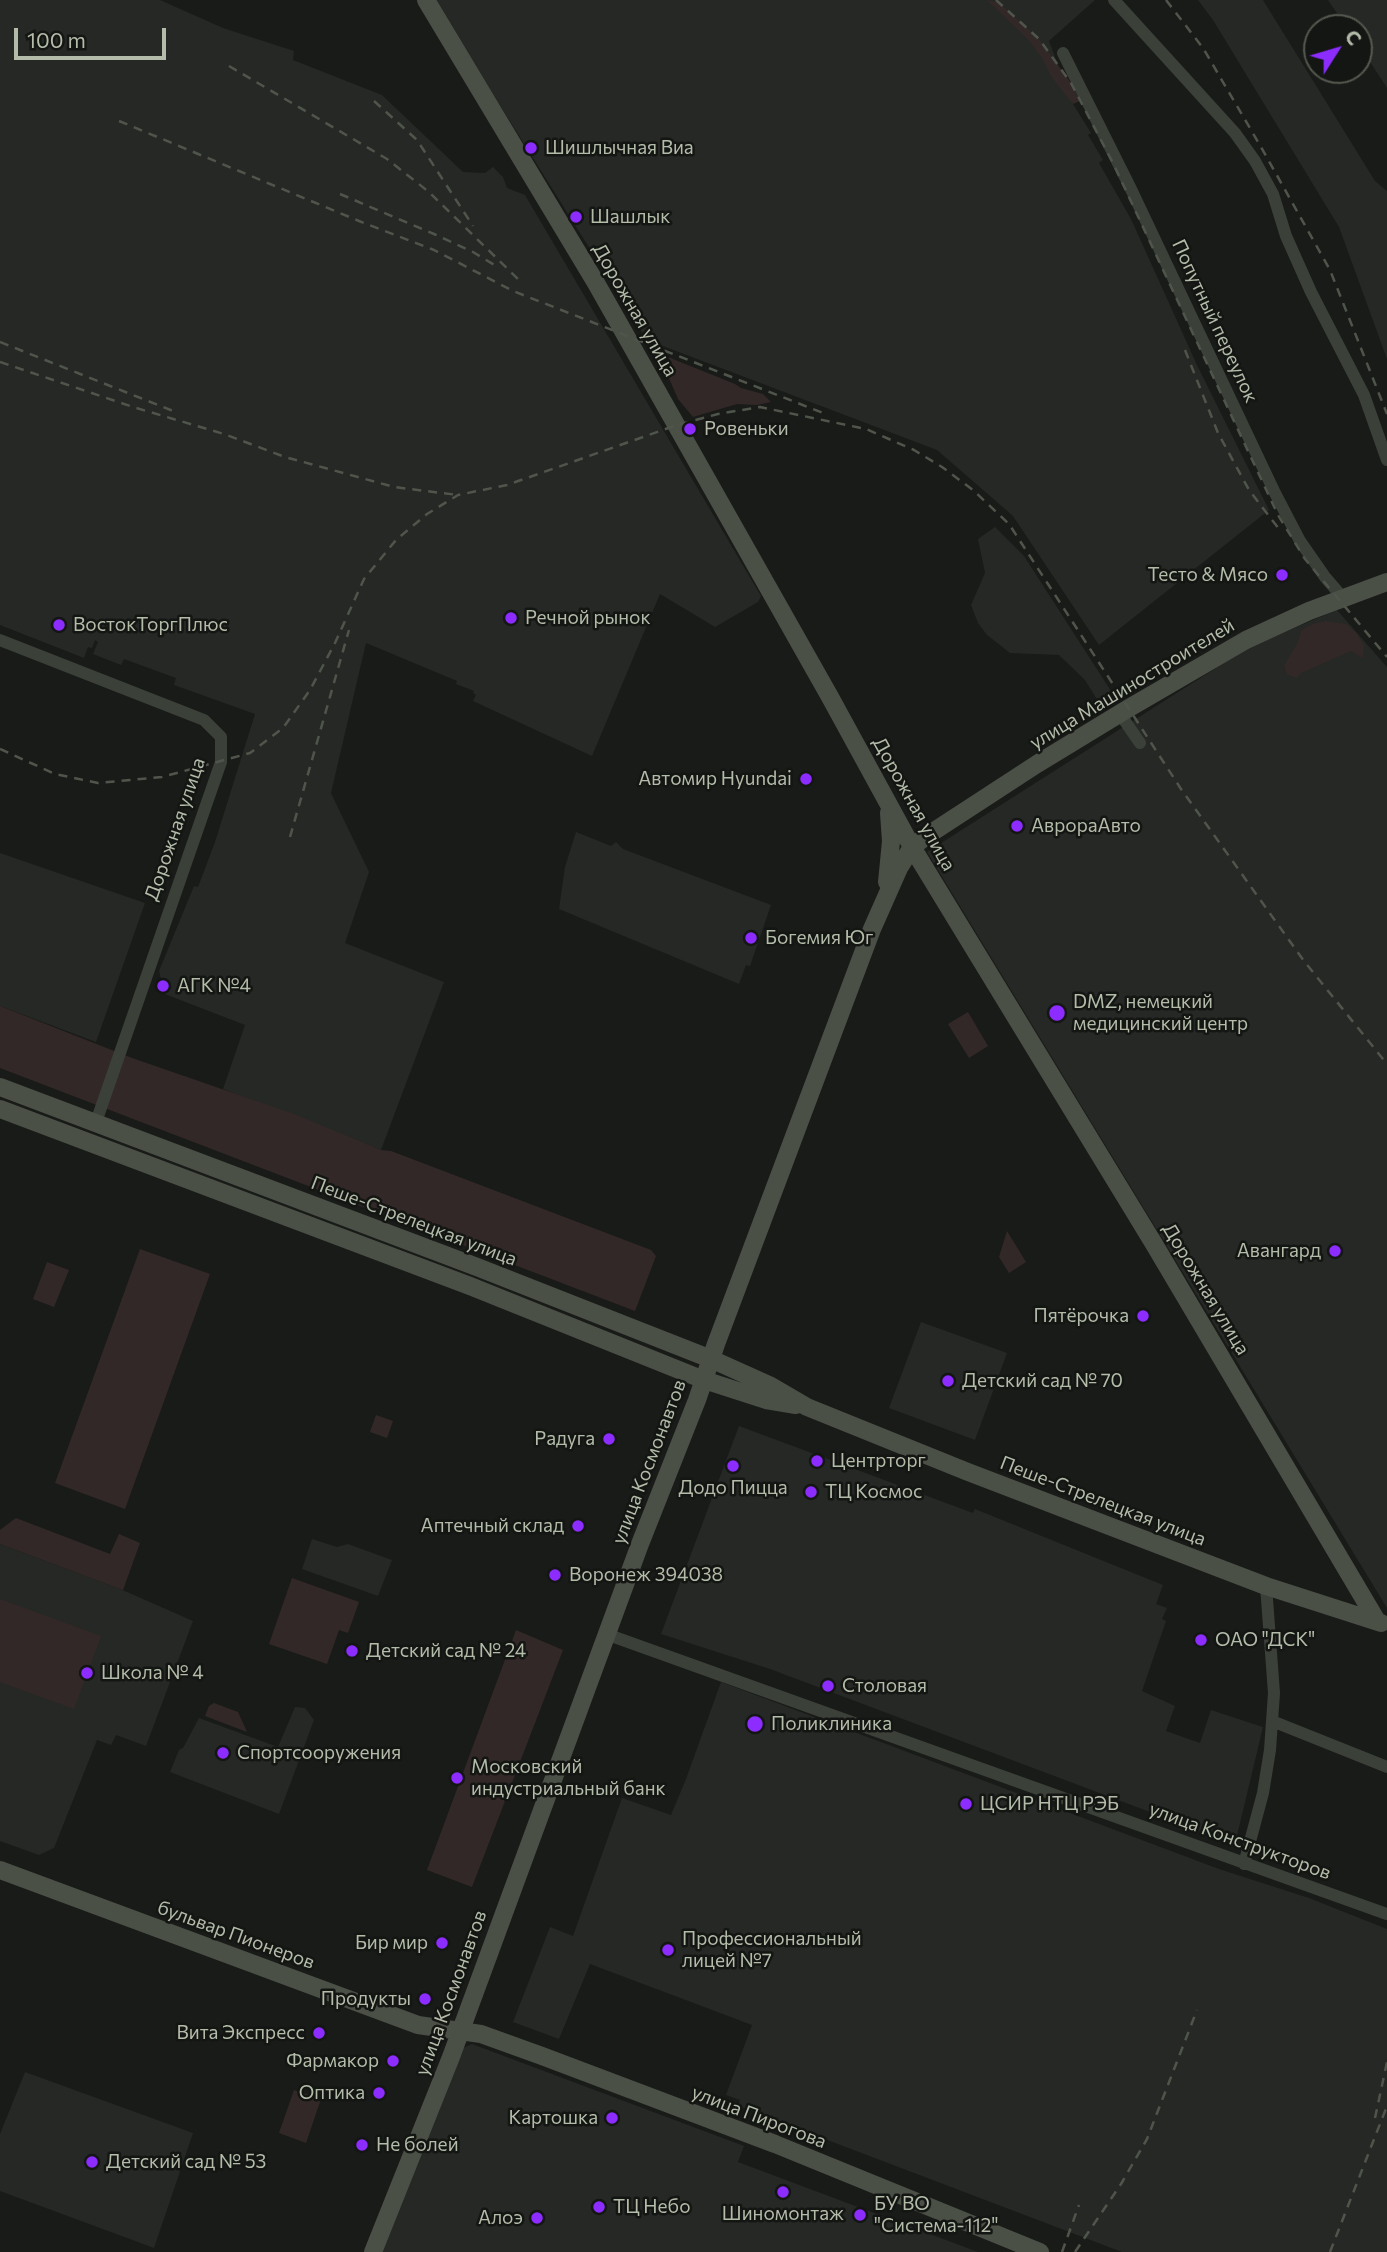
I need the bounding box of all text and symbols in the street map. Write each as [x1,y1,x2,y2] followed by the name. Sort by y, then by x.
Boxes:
[18,14,170,58] scale bar
[1303,14,1373,84] north arrow
[1340,25,1367,49] text: С
[27,27,86,52] text: 100 m
[545,137,694,159] place label: Шишлычная Виа
[523,140,539,156] marker: Шишлычная Виа
[590,206,670,228] place label: Шашлык
[568,209,584,225] marker: Шашлык
[1167,236,1263,406] street label: Попутный переулок
[588,240,682,380] street label: Дорожная улица
[704,418,789,440] place label: Ровеньки
[682,421,698,437] marker: Ровеньки
[1148,564,1268,586] place label: Тесто & Мясо
[1274,567,1290,583] marker: Тесто & Мясо
[525,607,651,629] place label: Речной рынок
[503,610,519,626] marker: Речной рынок
[73,614,228,636] place label: ВостокТоргПлюс
[1026,614,1238,754] street label: улица Машиностроителей
[51,617,67,633] marker: ВостокТоргПлюс
[868,733,960,875] street label: Дорожная улица
[140,755,210,903] street label: Дорожная улица
[638,768,792,790] place label: Автомир Hyundai
[798,771,814,787] marker: Автомир Hyundai
[1031,815,1141,837] place label: АврораАвто
[1009,818,1025,834] marker: АврораАвто
[765,927,873,949] place label: Богемия Юг
[743,930,759,946] marker: Богемия Юг
[177,975,251,997] place label: АГК №4
[155,978,171,994] marker: АГК №4
[1073,991,1248,1035] place label: DMZ, немецкий медицинский центр
[1047,1003,1067,1023] marker: DMZ, немецкий медицинский центр
[308,1171,520,1271] street label: Пеше-Стрелецкая улица
[1158,1219,1254,1359] street label: Дорожная улица
[1237,1240,1321,1262] place label: Авангард
[1327,1243,1343,1259] marker: Авангард
[1033,1305,1129,1327] place label: Пятёрочка
[1135,1308,1151,1324] marker: Пятёрочка
[962,1370,1123,1392] place label: Детский сад № 70
[940,1373,956,1389] marker: Детский сад № 70
[607,1377,691,1547] street label: улица Космонавтов
[534,1428,595,1450] place label: Радуга
[601,1431,617,1447] marker: Радуга
[831,1450,926,1472] place label: Центрторг
[997,1451,1209,1551] street label: Пеше-Стрелецкая улица
[809,1453,825,1469] marker: Центрторг
[725,1458,741,1474] marker: Додо Пицца
[678,1477,788,1499] place label: Додо Пицца
[825,1481,922,1503] place label: ТЦ Космос
[803,1484,819,1500] marker: ТЦ Космос
[421,1515,564,1537] place label: Аптечный склад
[570,1518,586,1534] marker: Аптечный склад
[569,1564,723,1586] place label: Воронеж 394038
[547,1567,563,1583] marker: Воронеж 394038
[1215,1629,1315,1651] place label: ОАО "ДСК"
[1193,1632,1209,1648] marker: ОАО "ДСК"
[366,1640,526,1662] place label: Детский сад № 24
[344,1643,360,1659] marker: Детский сад № 24
[101,1662,204,1684] place label: Школа № 4
[79,1665,95,1681] marker: Школа № 4
[842,1675,927,1697] place label: Столовая
[820,1678,836,1694] marker: Столовая
[771,1713,892,1735] place label: Поликлиника
[745,1714,765,1734] marker: Поликлиника
[237,1742,401,1764] place label: Спортсооружения
[215,1745,231,1761] marker: Спортсооружения
[471,1756,666,1800] place label: Московский индустриальный банк
[449,1770,465,1786] marker: Московский индустриальный банк
[980,1793,1119,1815] place label: ЦСИР НТЦ РЭБ
[958,1796,974,1812] marker: ЦСИР НТЦ РЭБ
[1146,1797,1334,1885] street label: улица Конструкторов
[154,1896,318,1974] street label: бульвар Пионеров
[410,1907,492,2079] street label: улица Космонавтов
[682,1928,862,1972] place label: Профессиональный лицей №7
[355,1932,428,1954] place label: Бир мир
[434,1935,450,1951] marker: Бир мир
[660,1942,676,1958] marker: Профессиональный лицей №7
[321,1988,411,2010] place label: Продукты
[417,1991,433,2007] marker: Продукты
[176,2022,305,2044] place label: Вита Экспресс
[311,2025,327,2041] marker: Вита Экспресс
[286,2050,379,2072] place label: Фармакор
[385,2053,401,2069] marker: Фармакор
[688,2081,830,2153] street label: улица Пирогова
[299,2082,365,2104] place label: Оптика
[371,2085,387,2101] marker: Оптика
[508,2107,598,2129] place label: Картошка
[604,2110,620,2126] marker: Картошка
[376,2134,459,2156] place label: Не болей
[354,2137,370,2153] marker: Не болей
[106,2151,266,2173] place label: Детский сад № 53
[84,2154,100,2170] marker: Детский сад № 53
[775,2184,791,2200] marker: Шиномонтаж
[874,2193,998,2237] place label: БУ ВО "Система-112"
[613,2196,690,2218] place label: ТЦ Небо
[591,2199,607,2215] marker: ТЦ Небо
[722,2203,844,2225] place label: Шиномонтаж
[478,2207,523,2229] place label: Алоэ
[852,2207,868,2223] marker: БУ ВО "Система-112"
[529,2210,545,2226] marker: Алоэ

